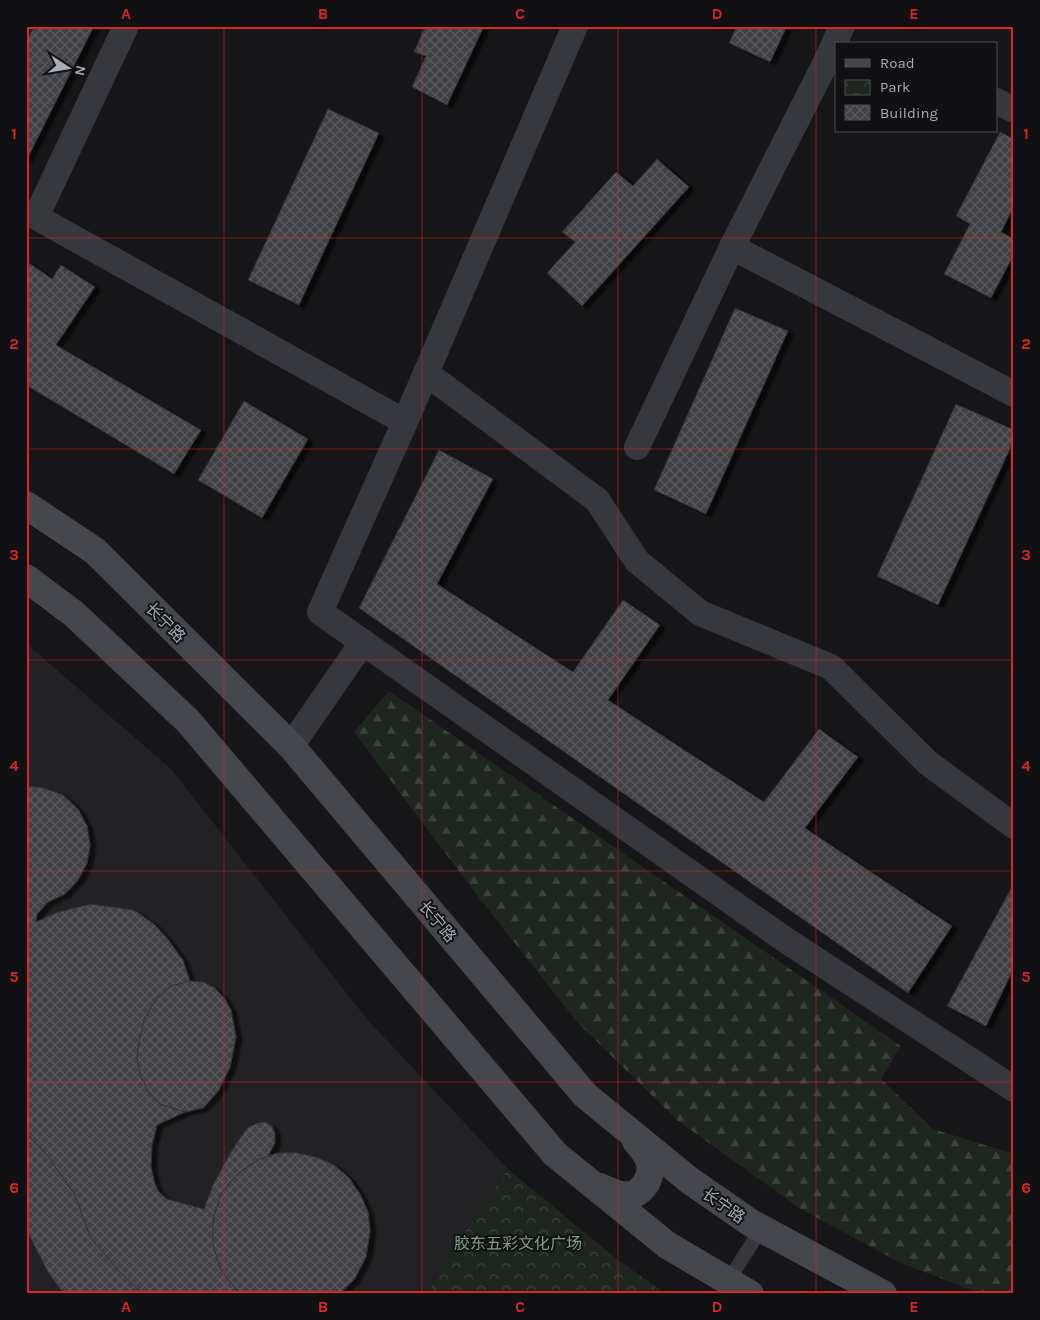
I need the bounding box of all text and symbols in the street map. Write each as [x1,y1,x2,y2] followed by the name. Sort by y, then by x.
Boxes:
[121,4,131,23] text: A
[318,4,328,23] text: B
[515,4,525,23] text: C
[712,4,723,23] text: D
[909,4,919,23] text: E
[42,42,92,92] north arrow
[835,42,998,132] legend
[880,54,915,72] text: Road
[71,64,90,77] text: N
[880,78,910,96] text: Park
[880,104,938,122] text: Building
[11,124,17,143] text: 1
[1023,124,1029,143] text: 1
[9,334,19,353] text: 2
[1021,334,1031,353] text: 2
[9,545,19,564] text: 3
[1021,545,1031,564] text: 3
[142,599,189,646] street label: 长宁路
[9,756,19,775] text: 4
[1021,756,1031,775] text: 4
[415,897,460,946] street label: 长宁路
[9,967,19,986] text: 5
[1021,967,1031,986] text: 5
[9,1178,19,1197] text: 6
[1021,1178,1031,1197] text: 6
[699,1184,749,1227] street label: 长宁路
[454,1234,582,1253] park label: 胶东五彩文化广场
[121,1297,131,1316] text: A
[318,1297,328,1316] text: B
[515,1297,525,1316] text: C
[712,1297,723,1316] text: D
[909,1297,919,1316] text: E

